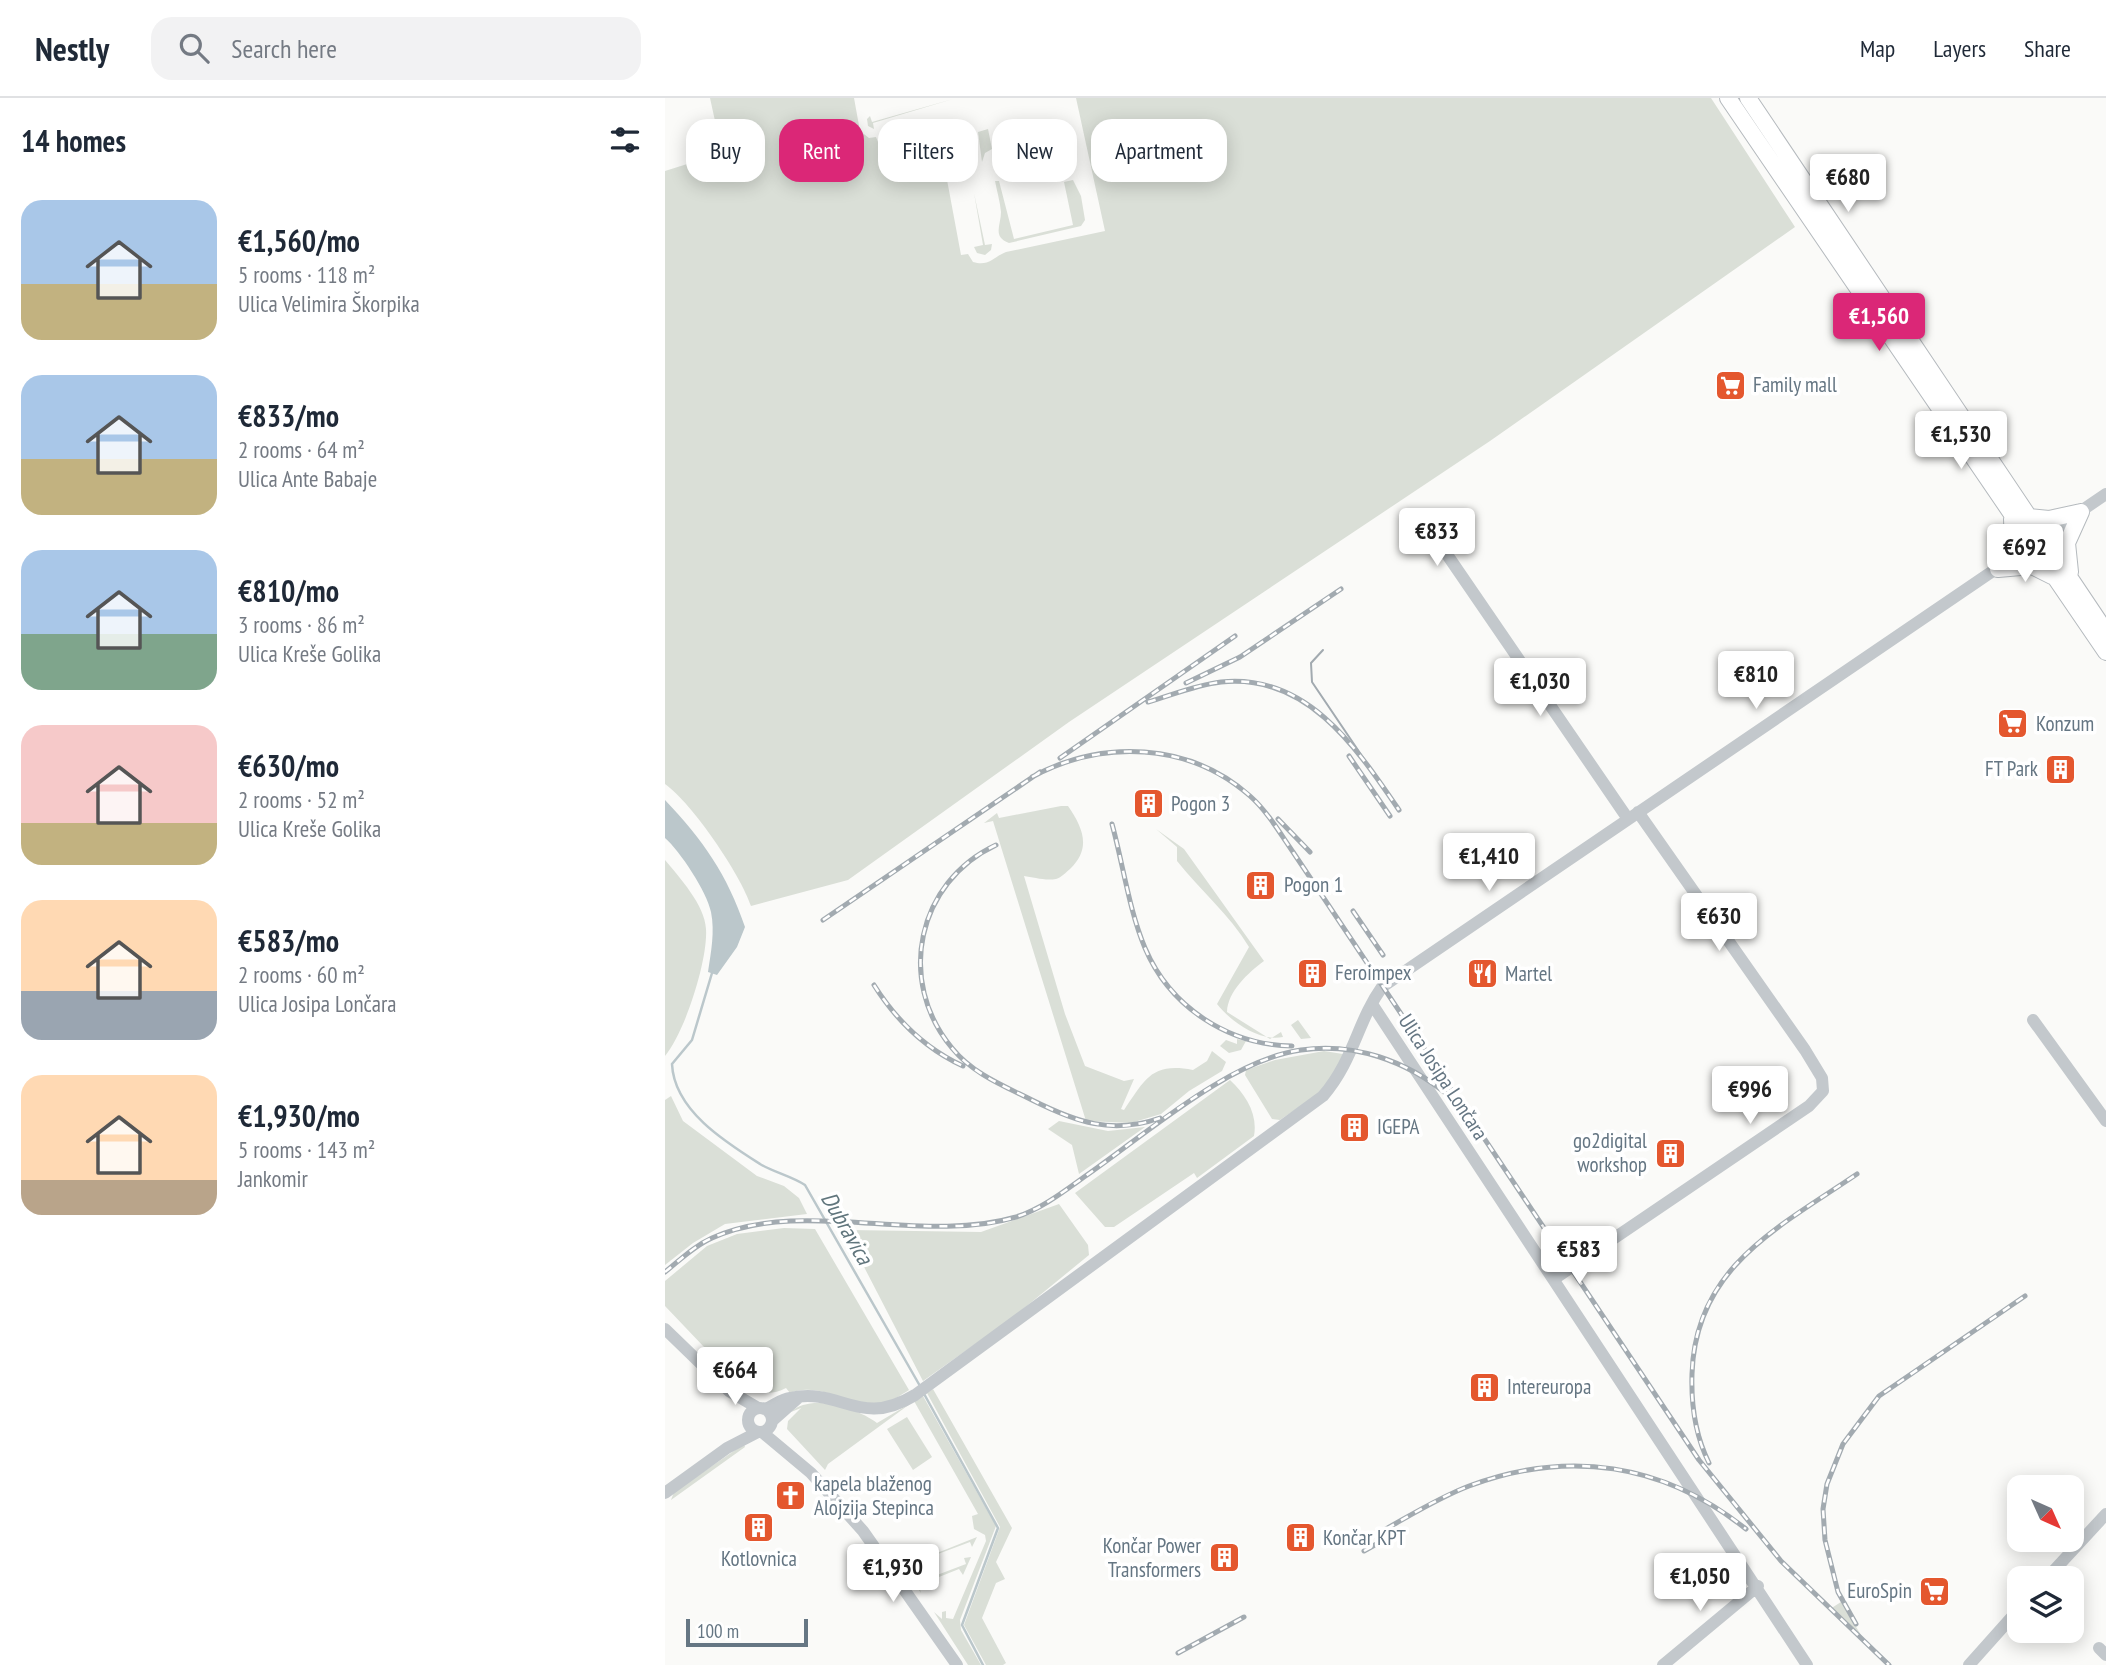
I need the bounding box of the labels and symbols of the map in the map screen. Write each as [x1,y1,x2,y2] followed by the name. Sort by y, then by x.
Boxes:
[1807,155,1889,214] pin: €680
[1822,294,1936,353] pin: €1,560
[1713,368,1747,402] supermarket icon: Family mall
[1753,371,1837,398] place label: Family mall
[1904,412,2018,471] pin: €1,530
[1396,508,1478,568] pin: €833
[1984,524,2066,584] pin: €692
[1715,652,1797,711] pin: €810
[1483,658,1597,718] pin: €1,030
[1996,707,2030,741] supermarket icon: Konzum
[2036,710,2094,737] place label: Konzum
[2044,752,2078,786] building icon: FT Park
[1985,755,2038,782] place label: FT Park
[1131,787,1165,821] building icon: Pogon 3
[1171,790,1230,817] place label: Pogon 3
[1432,834,1546,893] pin: €1,410
[1244,868,1278,902] building icon: Pogon 1
[1284,871,1343,898] place label: Pogon 1
[1678,894,1760,953] pin: €630
[1295,956,1329,990] building icon: Feroimpex
[1465,957,1499,991] restaurant icon: Martel
[1335,959,1412,986] place label: Feroimpex
[1505,960,1552,987] place label: Martel
[1393,1009,1494,1145] street label: Ulica Josipa Lončara
[1709,1066,1791,1126] pin: €996
[1337,1110,1371,1144] building icon: IGEPA
[1377,1113,1420,1140] place label: IGEPA
[1573,1127,1647,1178] place label: go2digital workshop
[1653,1136,1687,1170] building icon: go2digital workshop
[815,1186,881,1271] water label: Dubravica
[1538,1226,1620,1286] pin: €583
[694,1348,776,1407] pin: €664
[1467,1370,1501,1404] building icon: Intereuropa
[1507,1373,1591,1400] place label: Intereuropa
[814,1470,934,1521] place label: kapela blaženog Alojzija Stepinca
[2007,1475,2084,1552] north arrow
[774,1479,808,1513] church icon: kapela blaženog Alojzija Stepinca
[742,1510,776,1544] building icon: Kotlovnica
[1283,1521,1317,1555] building icon: Končar KPT
[1323,1524,1406,1551] place label: Končar KPT
[1103,1532,1201,1583] place label: Končar Power Transformers
[1207,1541,1241,1575] building icon: Končar Power Transformers
[836,1544,950,1604] pin: €1,930
[721,1545,797,1572] place label: Kotlovnica
[1643,1554,1757,1613] pin: €1,050
[1918,1574,1952,1608] supermarket icon: EuroSpin
[1847,1577,1912,1604] place label: EuroSpin
[686,1616,809,1648] scale bar

